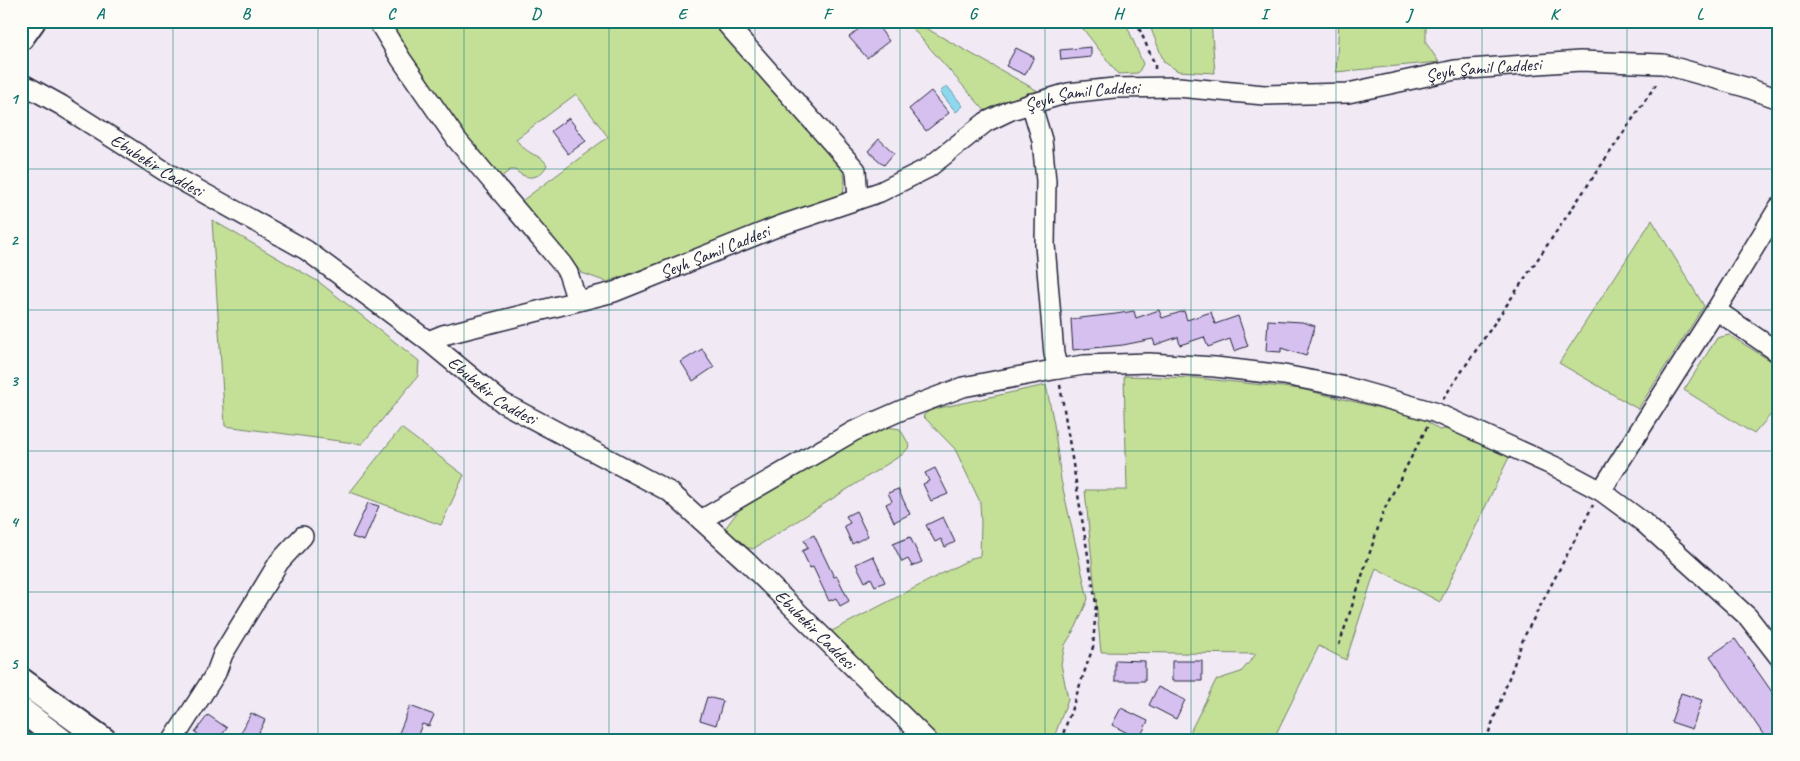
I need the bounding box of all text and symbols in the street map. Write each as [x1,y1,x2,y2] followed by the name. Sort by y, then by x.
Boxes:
[96,4,106,24] text: A
[242,4,252,24] text: B
[387,4,397,24] text: C
[531,4,542,24] text: D
[678,4,689,24] text: E
[823,4,834,24] text: F
[969,4,979,24] text: G
[1113,4,1125,24] text: H
[1261,4,1271,24] text: I
[1405,4,1414,24] text: J
[1550,4,1562,24] text: K
[1697,4,1705,24] text: L
[1423,53,1545,87] street label: Şeyh Şamil Caddesi
[1022,76,1142,116] street label: Şeyh Şamil Caddesi
[10,89,19,109] text: 1
[107,129,209,203] street label: Ebubekir Caddesi
[657,219,775,283] street label: Şeyh Şamil Caddesi
[10,230,19,250] text: 2
[443,351,542,431] street label: Ebubekir Caddesi
[10,371,19,391] text: 3
[10,512,19,532] text: 4
[770,585,862,676] street label: Ebubekir Caddesi
[11,654,20,674] text: 5

